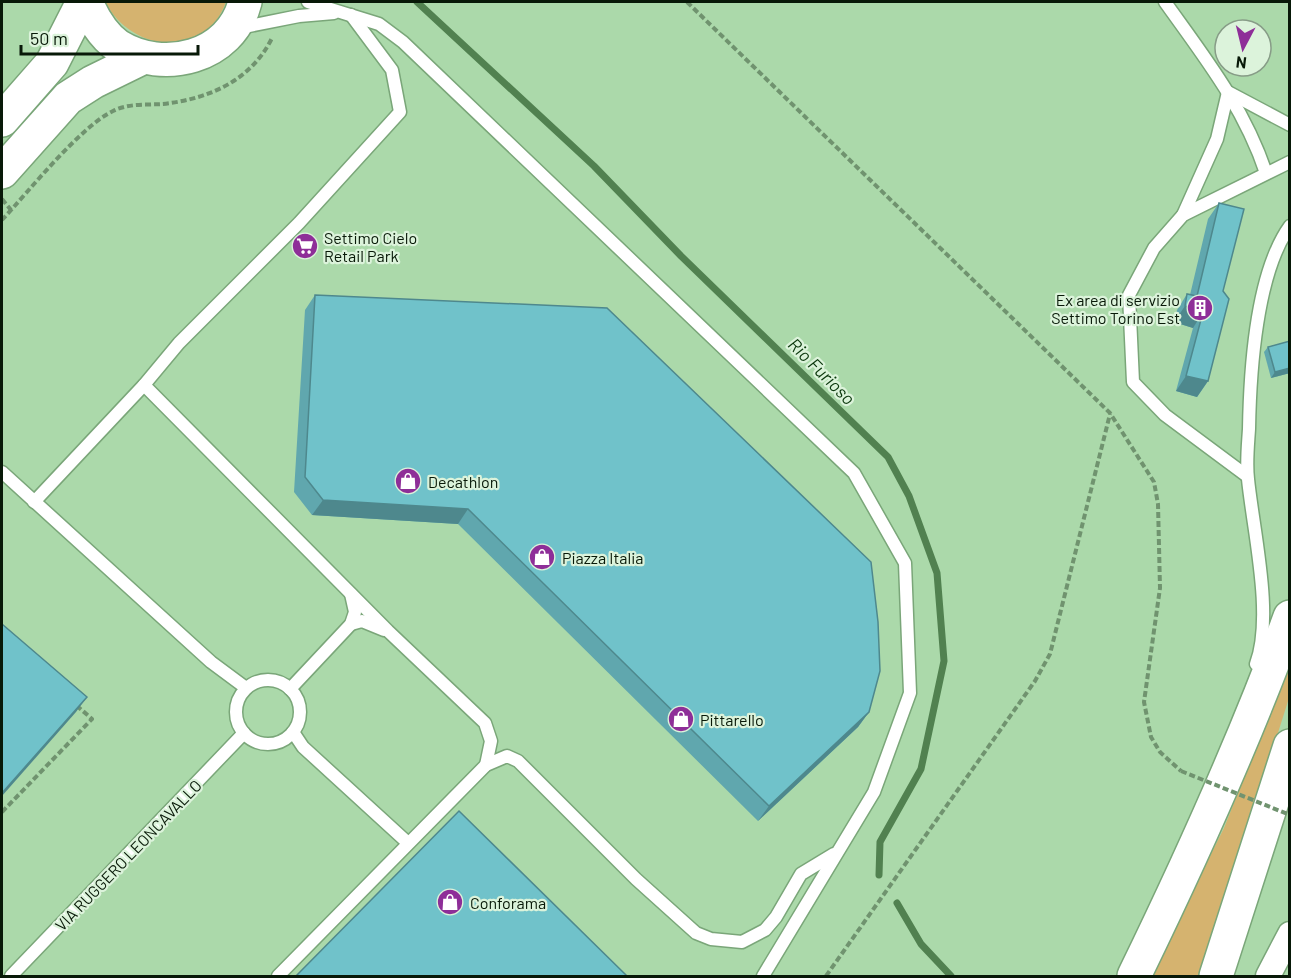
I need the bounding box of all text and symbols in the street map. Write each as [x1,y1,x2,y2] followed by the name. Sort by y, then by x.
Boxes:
[21,18,198,56] scale bar
[1213,18,1273,78] north arrow
[30,27,68,49] text: 50 m
[1235,53,1248,73] text: N
[324,228,417,265] place label: Settimo Cielo Retail Park
[290,231,320,261] supermarket icon: Settimo Cielo Retail Park
[1051,290,1180,327] place label: Ex area di servizio Settimo Torino Est
[1185,293,1215,323] building icon: Ex area di servizio Settimo Torino Est
[784,333,860,409] water label: Rio Furioso
[393,466,423,496] shop icon: Decathlon
[428,472,498,491] place label: Decathlon
[527,542,557,572] shop icon: Piazza Italia
[562,548,643,567] place label: Piazza Italia
[666,704,696,734] shop icon: Pittarello
[700,710,764,729] place label: Pittarello
[51,776,205,934] street label: VIA RUGGERO LEONCAVALLO
[435,887,465,917] shop icon: Conforama
[470,893,546,912] place label: Conforama

